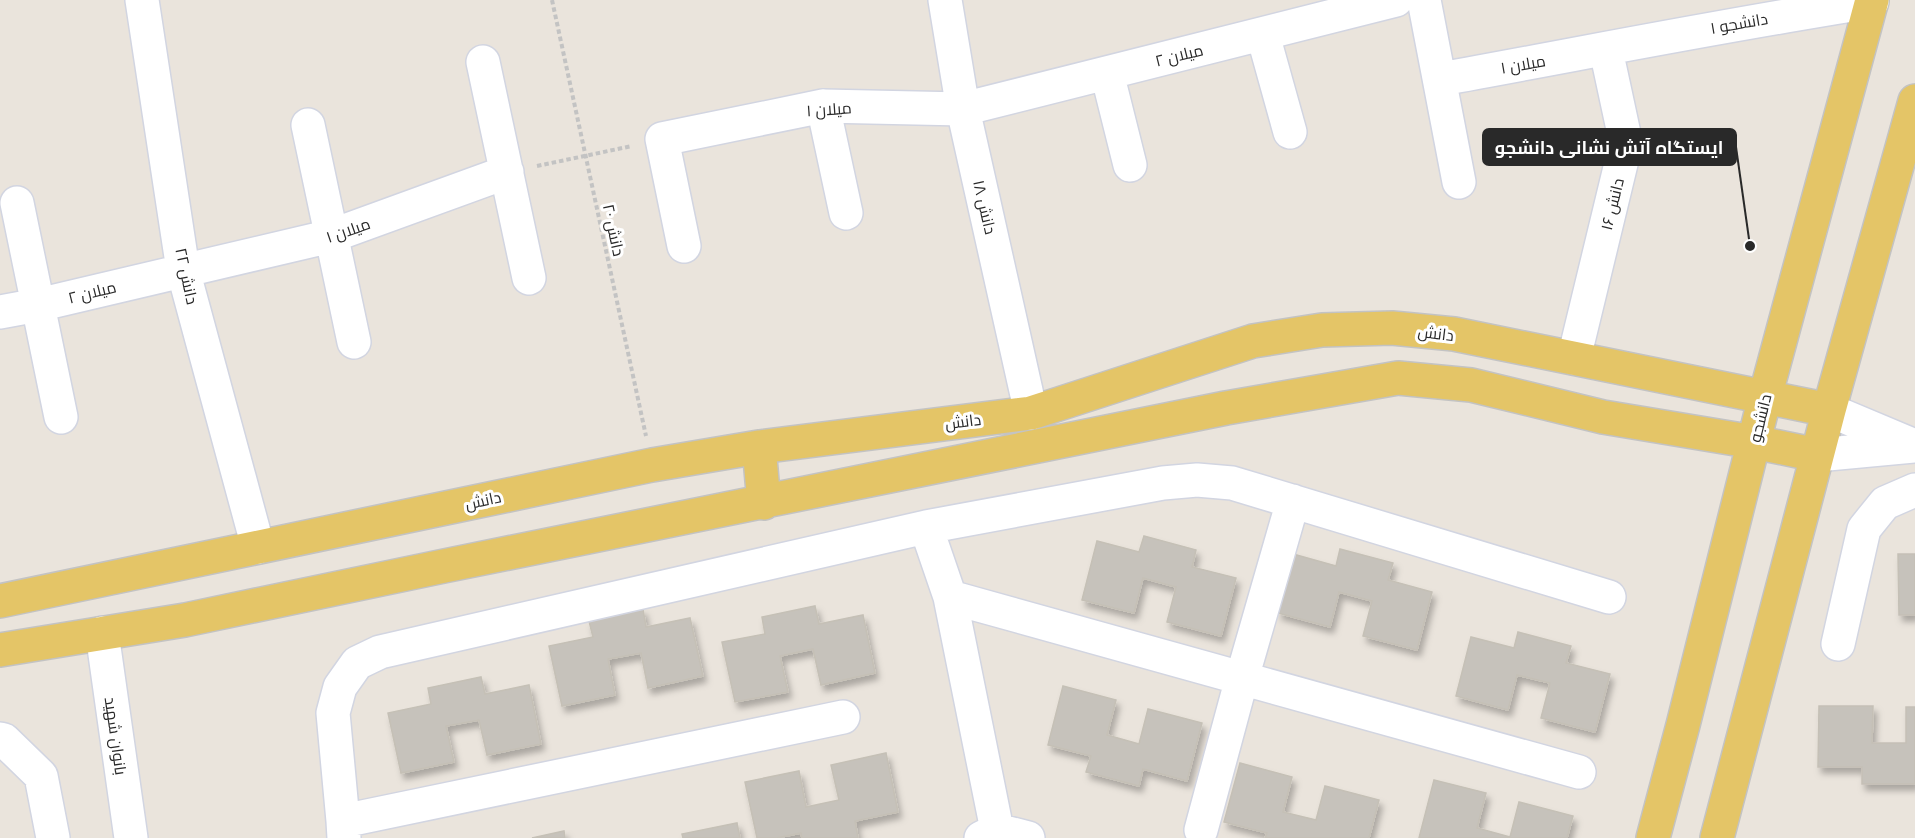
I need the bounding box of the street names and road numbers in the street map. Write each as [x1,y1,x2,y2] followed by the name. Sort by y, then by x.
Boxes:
[1709,9,1770,39] street label: دانشجو ۱
[1153,40,1205,72] street label: میلان ۲
[1499,51,1547,79] street label: میلان ۱
[806,98,852,122] street label: میلان ۱
[1597,176,1629,232] street label: دانش ۱۶
[968,178,1000,236] street label: دانش ۱۸
[598,202,628,258] street label: دانش ۲۰
[324,214,373,248] street label: میلان ۱
[170,246,202,306] street label: دانش ۲۲
[66,277,118,309] street label: میلان ۲
[1417,322,1455,346] street label: دانش
[1745,392,1777,444] street label: دانشجو
[944,410,982,434] street label: دانش
[463,487,503,515] street label: دانش
[100,696,130,776] street label: بانوان شهید

